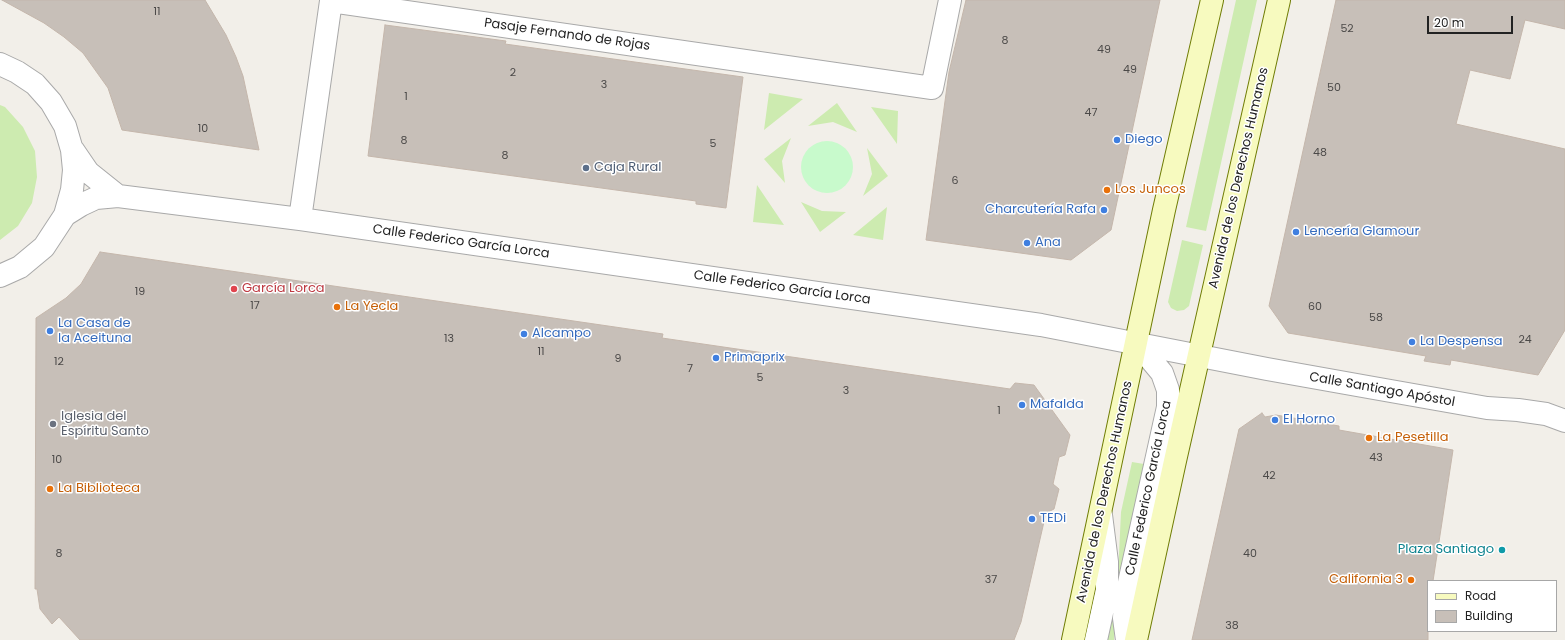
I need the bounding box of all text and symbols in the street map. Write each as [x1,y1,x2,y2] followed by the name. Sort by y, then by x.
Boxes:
[153,5,161,19] house number: 11
[1429,8,1515,34] scale bar
[1434,14,1464,31] text: 20 m
[483,16,651,54] street label: Pasaje Fernando de Rojas
[1340,22,1354,36] house number: 52
[1002,34,1008,48] house number: 8
[1097,43,1111,57] house number: 49
[1123,63,1137,77] house number: 49
[510,66,516,80] house number: 2
[1206,66,1272,290] street label: Avenida de los Derechos Humanos
[601,78,607,92] house number: 3
[1327,81,1341,95] house number: 50
[404,90,408,104] house number: 1
[1085,106,1097,120] house number: 47
[198,122,208,136] house number: 10
[1125,132,1163,148] place label: Diego
[401,134,407,148] house number: 8
[1112,135,1122,145] marker: Diego
[710,137,716,151] house number: 5
[1313,146,1327,160] house number: 48
[502,149,508,163] house number: 8
[594,160,661,176] place label: Caja Rural
[581,163,591,173] marker: Caja Rural
[952,174,958,188] house number: 6
[1115,182,1186,198] place label: Los Juncos
[1102,185,1112,195] marker: Los Juncos
[985,202,1096,218] place label: Charcutería Rafa
[1099,205,1109,215] marker: Charcutería Rafa
[372,222,550,262] street label: Calle Federico García Lorca
[1304,224,1419,240] place label: Lencería Glamour
[1291,227,1301,237] marker: Lencería Glamour
[1035,235,1061,251] place label: Ana
[1022,238,1032,248] marker: Ana
[693,268,871,308] street label: Calle Federico García Lorca
[242,281,325,297] place label: García Lorca
[229,284,239,294] marker: García Lorca
[135,285,145,299] house number: 19
[250,299,260,313] house number: 17
[345,299,398,315] place label: La Yecla
[1308,300,1322,314] house number: 60
[332,302,342,312] marker: La Yecla
[1369,311,1383,325] house number: 58
[58,316,132,347] place label: La Casa de la Aceituna
[45,326,55,336] marker: La Casa de la Aceituna
[532,326,591,342] place label: Alcampo
[519,329,529,339] marker: Alcampo
[444,332,454,346] house number: 13
[1518,333,1532,347] house number: 24
[1420,334,1503,350] place label: La Despensa
[1407,337,1417,347] marker: La Despensa
[537,345,545,359] house number: 11
[724,350,785,366] place label: Primaprix
[615,352,621,366] house number: 9
[711,353,721,363] marker: Primaprix
[54,355,64,369] house number: 12
[687,362,693,376] house number: 7
[1308,369,1456,411] street label: Calle Santiago Apóstol
[757,371,763,385] house number: 5
[1074,380,1136,604] street label: Avenida de los Derechos Humanos
[843,384,849,398] house number: 3
[1030,397,1084,413] place label: Mafalda
[1123,399,1175,577] street label: Calle Federico García Lorca
[1017,400,1027,410] marker: Mafalda
[997,404,1001,418] house number: 1
[61,409,149,440] place label: Iglesia del Espíritu Santo
[1283,412,1335,428] place label: El Horno
[1270,415,1280,425] marker: El Horno
[48,419,58,429] marker: Iglesia del Espíritu Santo
[1377,430,1448,446] place label: La Pesetilla
[1364,433,1374,443] marker: La Pesetilla
[1369,451,1383,465] house number: 43
[52,453,62,467] house number: 10
[1262,469,1276,483] house number: 42
[58,481,140,497] place label: La Biblioteca
[45,484,55,494] marker: La Biblioteca
[1040,511,1066,527] place label: TEDi
[1027,514,1037,524] marker: TEDi
[1398,542,1494,558] place label: Plaza Santiago
[1497,545,1507,555] marker: Plaza Santiago
[56,547,62,561] house number: 8
[1243,547,1257,561] house number: 40
[1329,572,1403,588] place label: California 3
[985,573,997,587] house number: 37
[1406,575,1416,585] marker: California 3
[1427,580,1557,632] legend
[1465,587,1496,604] text: Road
[1465,607,1513,624] text: Building
[1225,619,1239,633] house number: 38

